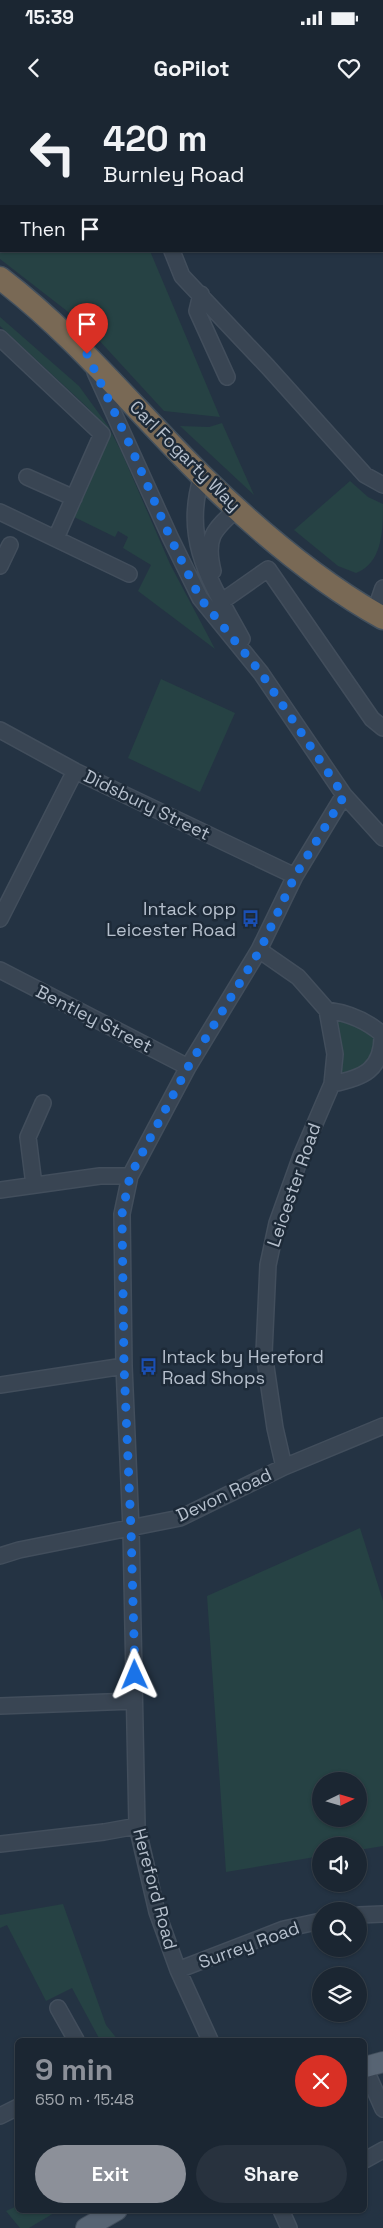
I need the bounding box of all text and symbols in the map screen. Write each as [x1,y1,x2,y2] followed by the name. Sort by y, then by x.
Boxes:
[25,5,74,30] text: 15:39
[20,54,48,82] icon: back
[153,54,230,82] text: GoPilot
[335,54,363,82] icon: heart
[103,117,208,161] text: 420 m
[20,120,85,185] icon: left
[103,160,244,188] text: Burnley Road
[76,215,104,243] icon: arrive
[20,217,66,242] text: Then
[66,303,108,354] pin
[73,310,101,338] icon: arrive
[125,395,246,516] street label: Carl Fogarty Way
[80,764,214,845] street label: Didsbury Street
[106,897,236,941] place label: Intack opp Leicester Road
[240,909,260,929] bus stop icon: Intack opp Leicester Road
[32,979,156,1058] street label: Bentley Street
[262,1120,326,1250] street label: Leicester Road
[162,1345,324,1389] place label: Intack by Hereford Road Shops
[138,1357,158,1377] bus stop icon: Intack by Hereford Road Shops
[172,1462,275,1527] street label: Devon Road
[108,1648,160,1700] position arrow
[312,1772,368,1828] north arrow
[312,1772,367,2022] map controls
[128,1826,183,1952] street label: Hereford Road
[312,1837,367,1892] button: sound
[312,1902,367,1957] button: search
[195,1916,302,1973] street label: Surrey Road
[312,1967,367,2022] button: layers
[35,2050,113,2089] text: 9 min
[295,2055,347,2107] button: close
[35,2089,134,2110] text: 650 m · 15:48
[35,2145,186,2203] button: Exit
[196,2145,347,2203] button: Share

